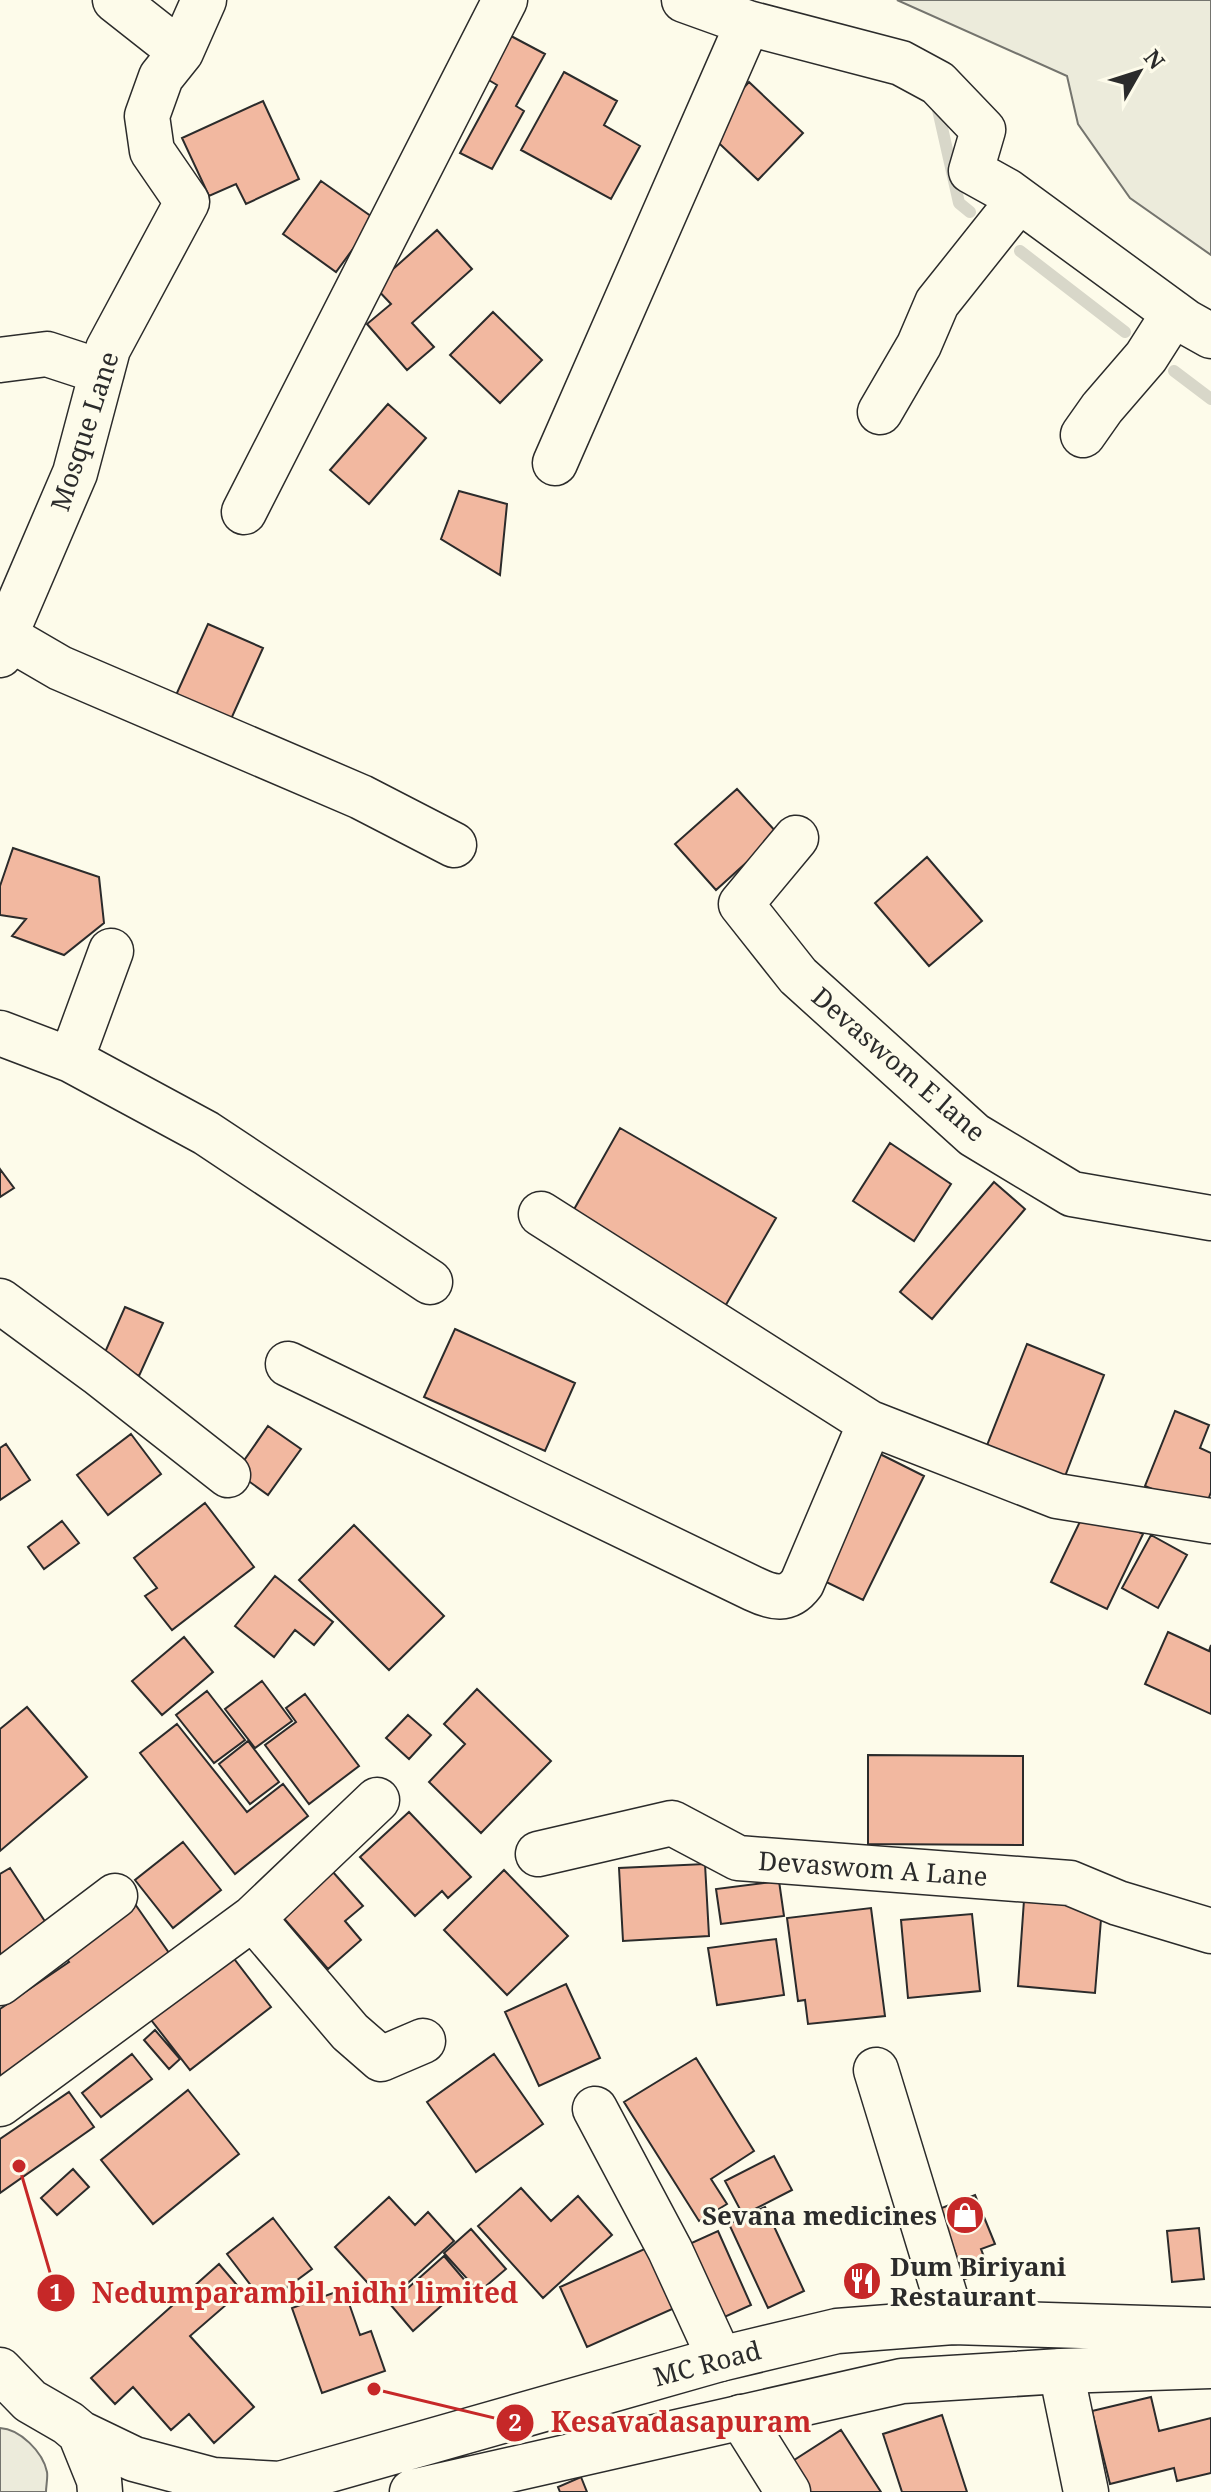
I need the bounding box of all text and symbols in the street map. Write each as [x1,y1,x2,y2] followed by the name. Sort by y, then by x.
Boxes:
[1099,32,1179,112] north arrow
[1138,43,1172,75] text: N
[41,347,127,515] street label: Mosque Lane
[804,978,994,1150] street label: Devaswom E lane
[757,1842,989,1894] street label: Devaswom A Lane
[944,2194,986,2236] shop icon: Sevana medicines
[702,2197,937,2233] place label: Sevana medicines
[890,2248,1066,2314] place label: Dum Biriyani Restaurant
[841,2260,883,2302] restaurant icon: Dum Biriyani Restaurant
[36,2267,534,2319] callout: Nedumparambil nidhi limited
[92,2273,518,2311] text: Nedumparambil nidhi limited
[49,2275,63,2308] text: 1
[649,2331,765,2395] street label: MC Road
[495,2397,828,2449] callout: Kesavadasapuram
[551,2402,811,2440] text: Kesavadasapuram
[508,2405,522,2438] text: 2

